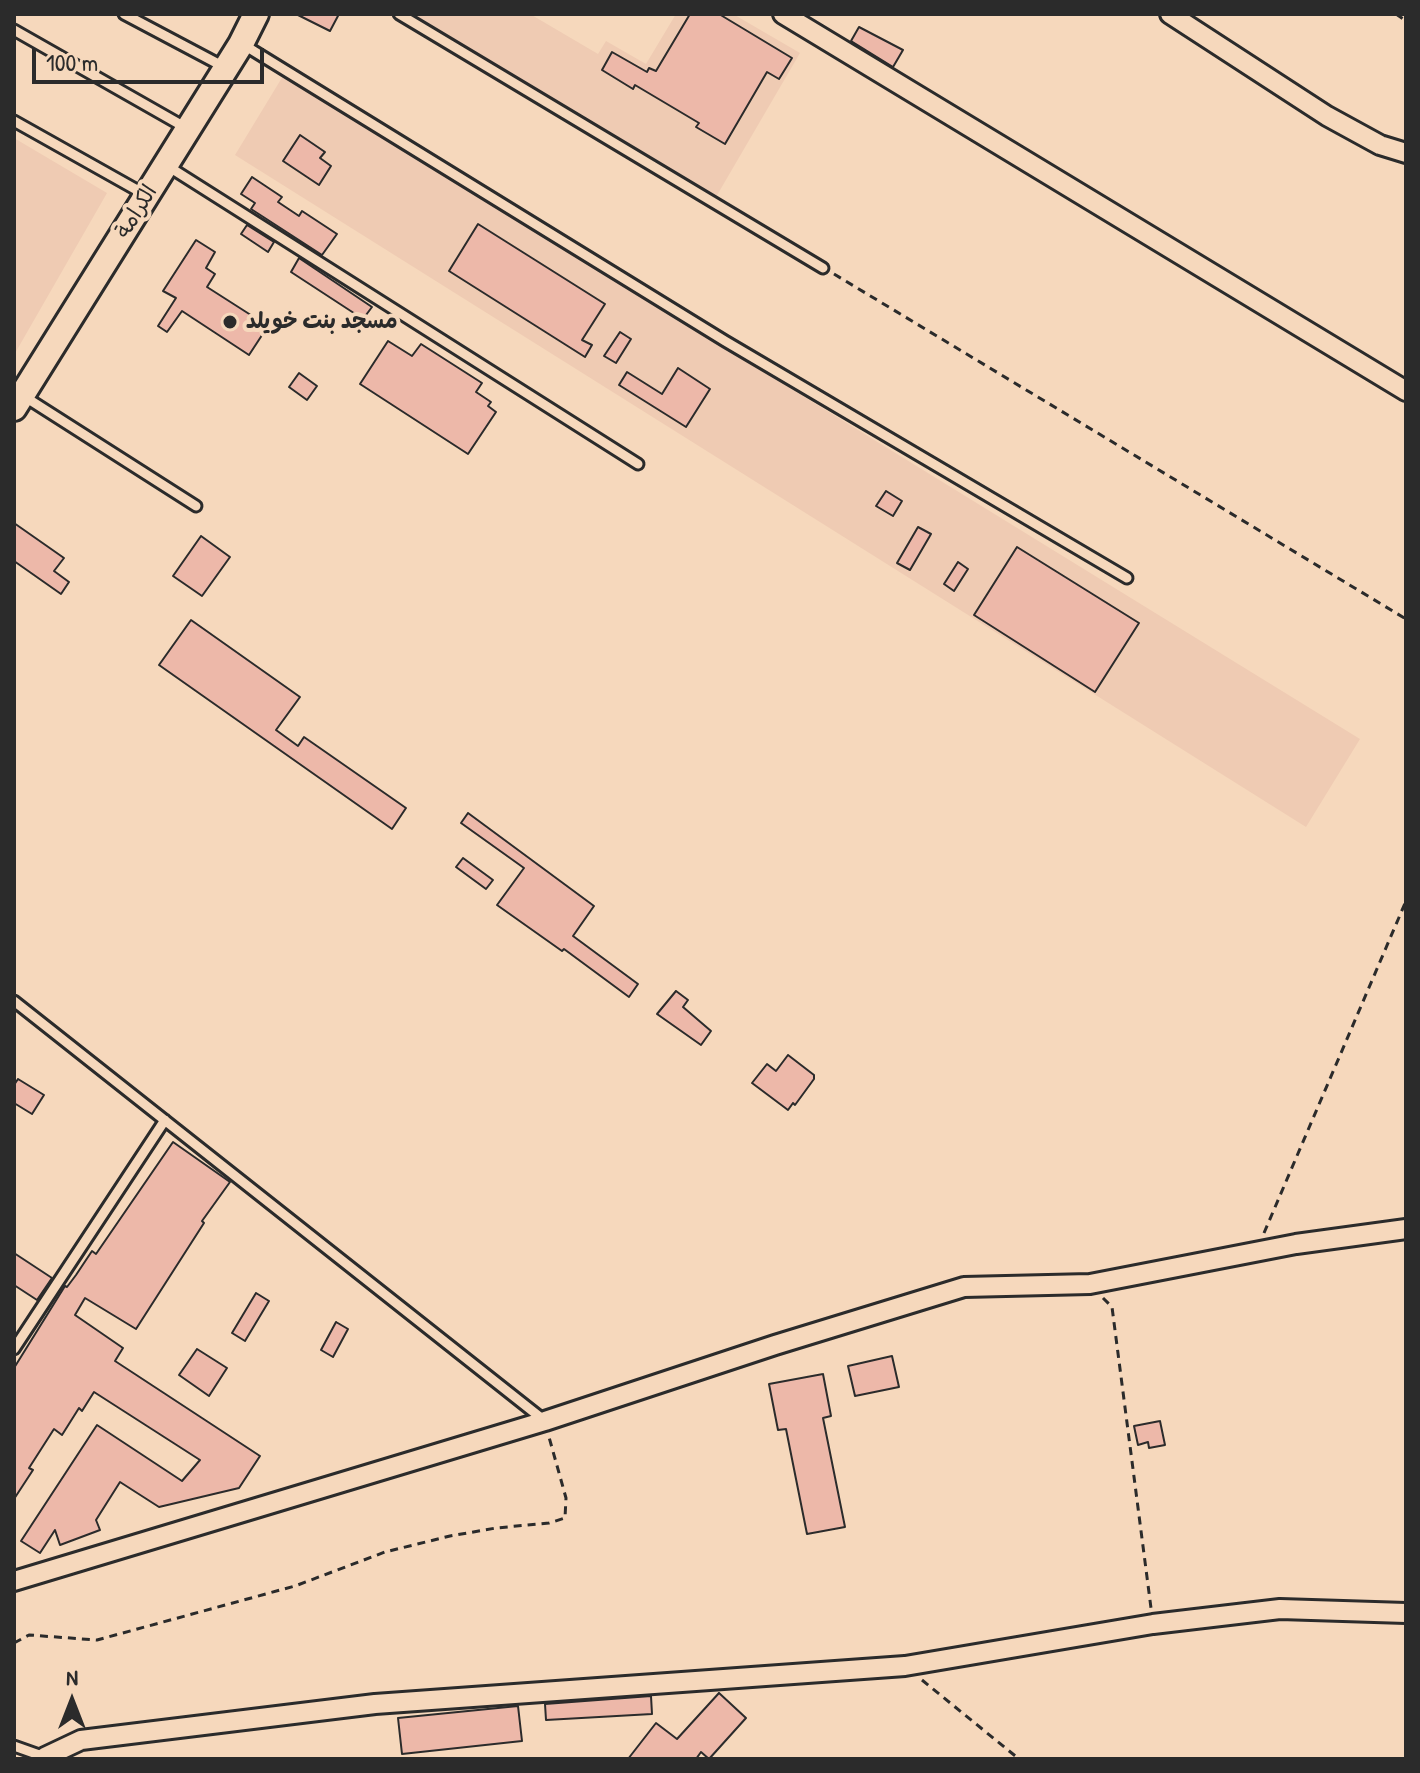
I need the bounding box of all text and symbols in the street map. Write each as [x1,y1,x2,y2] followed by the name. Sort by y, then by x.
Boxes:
[36,32,268,82] scale bar
[46,46,98,78] text: 100 m
[110,180,164,244] street label: الكرامة
[246,309,397,335] place label: مسجد بنت خويلد
[221,313,239,331] marker: مسجد بنت خويلد
[32,1661,112,1741] north arrow
[66,1662,78,1692] text: N

